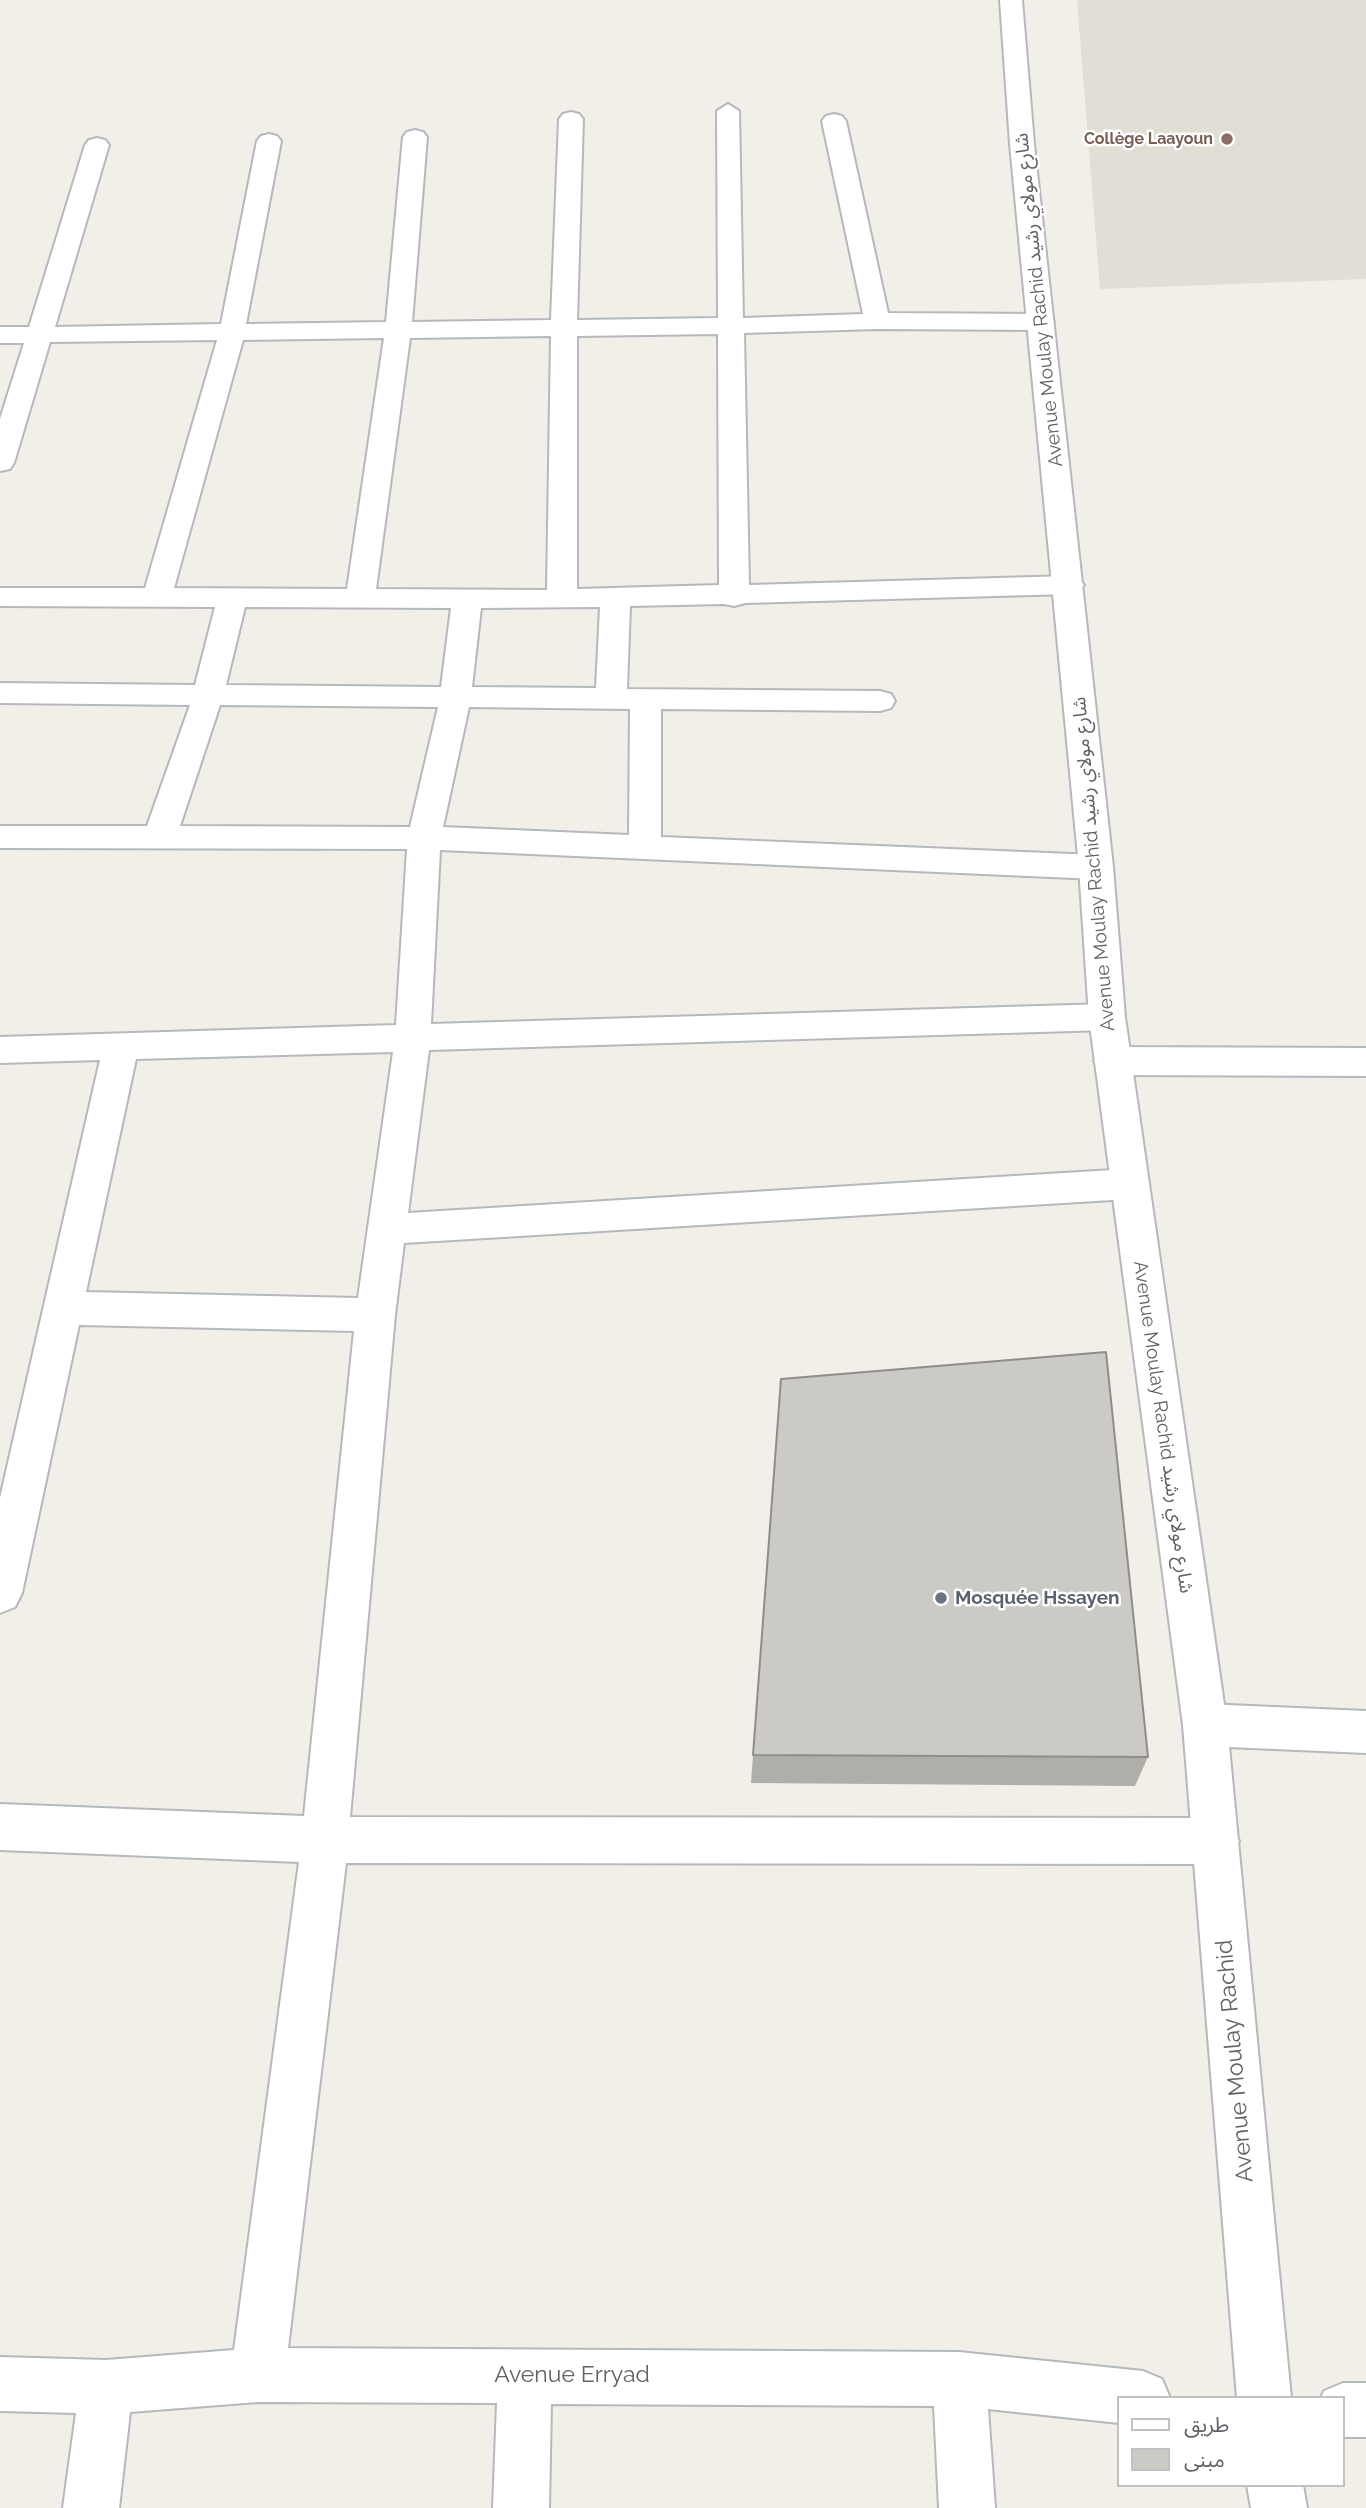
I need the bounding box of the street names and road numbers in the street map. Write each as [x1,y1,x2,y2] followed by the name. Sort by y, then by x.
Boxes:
[1010,132,1068,468] street label: Avenue Moulay Rachid شارع مولاي رشيد
[1068,696,1120,1032] street label: Avenue Moulay Rachid شارع مولاي رشيد
[1128,1259,1198,1595] street label: Avenue Moulay Rachid شارع مولاي رشيد
[1211,1939,1259,2183] street label: Avenue Moulay Rachid
[494,2361,650,2389] street label: Avenue Erryad

